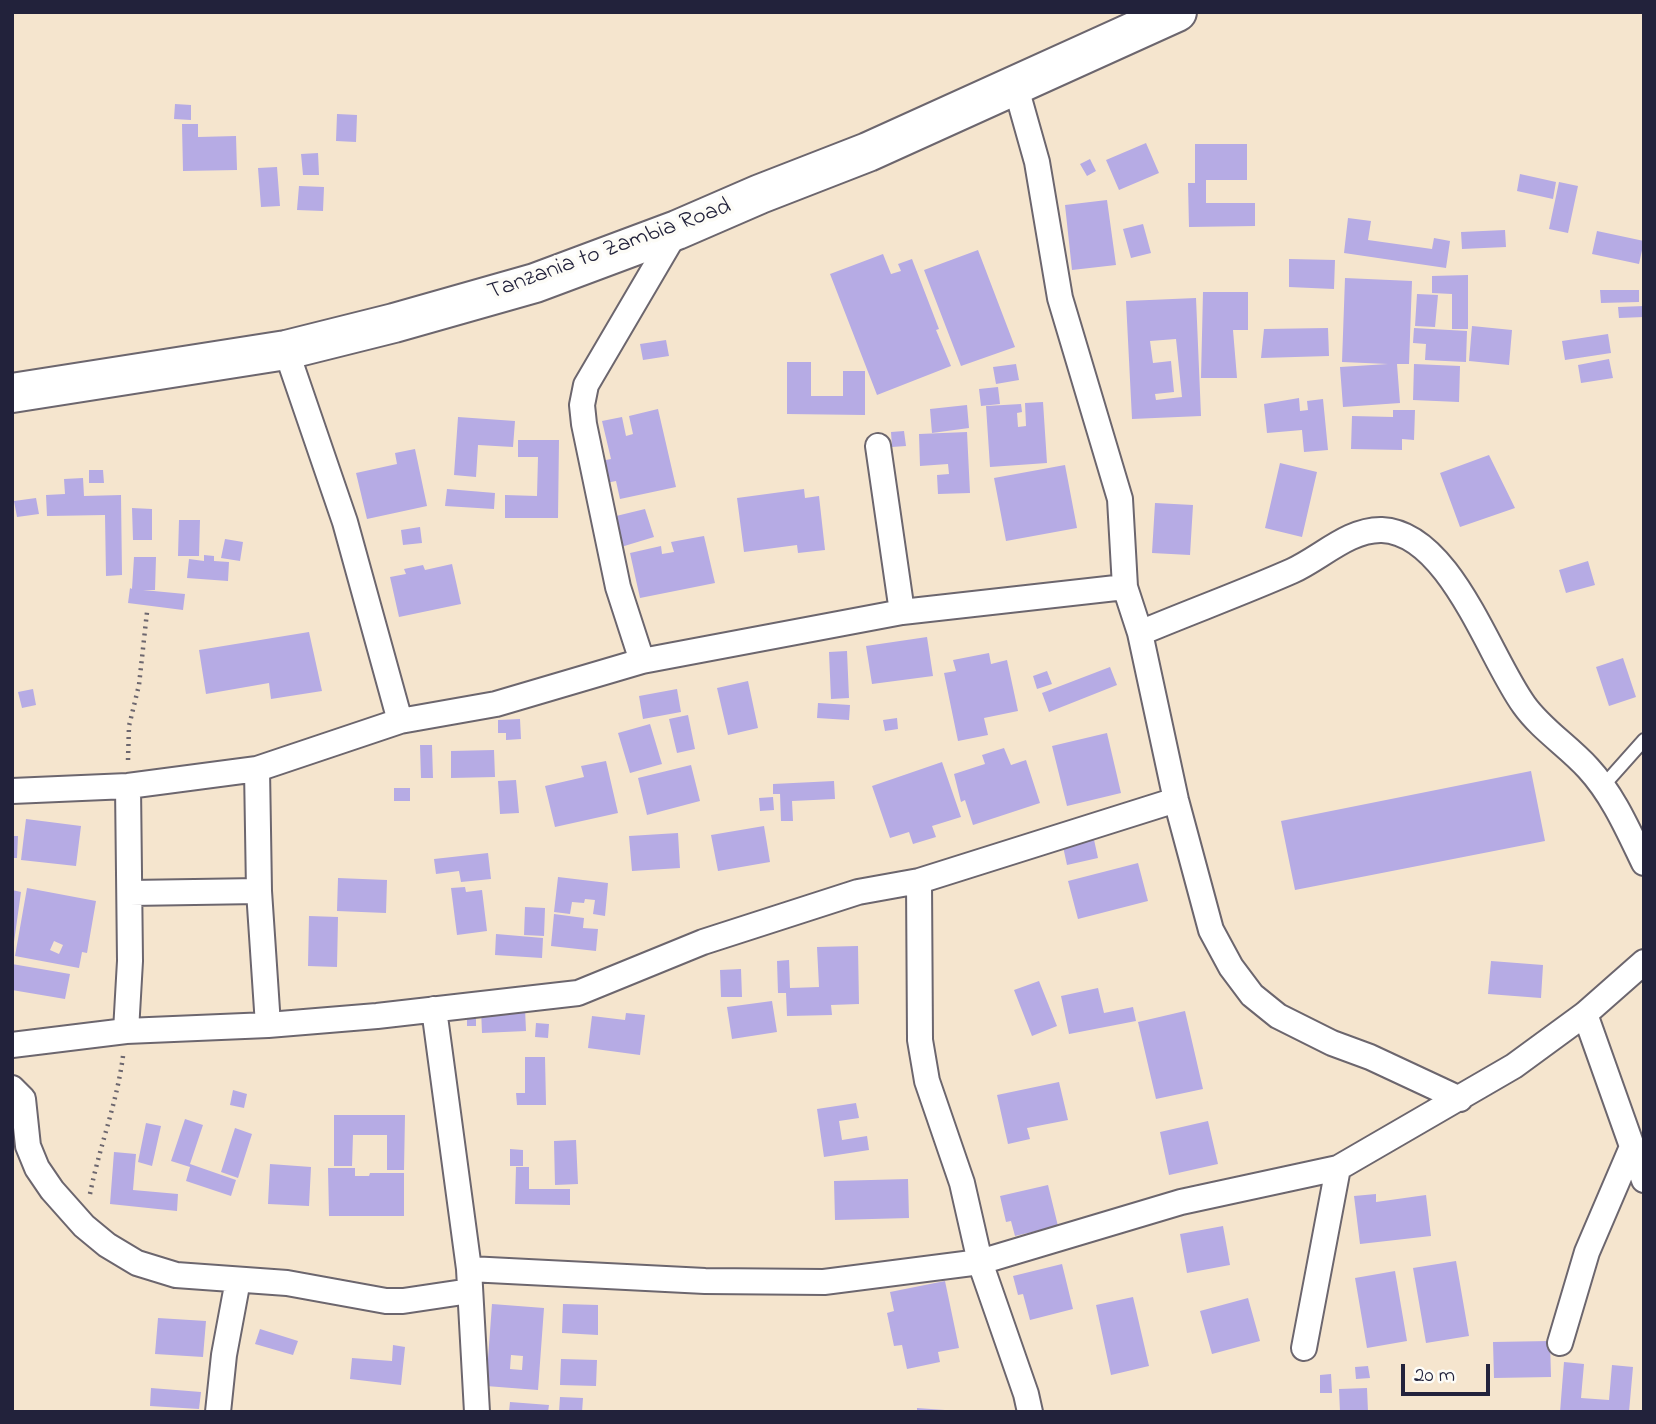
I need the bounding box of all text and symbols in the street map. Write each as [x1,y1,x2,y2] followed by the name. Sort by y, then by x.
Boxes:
[485,194,735,308] street label: Tanzania to Zambia Road
[1404,1350,1493,1394] scale bar
[1414,1361,1455,1391] text: 20 m

